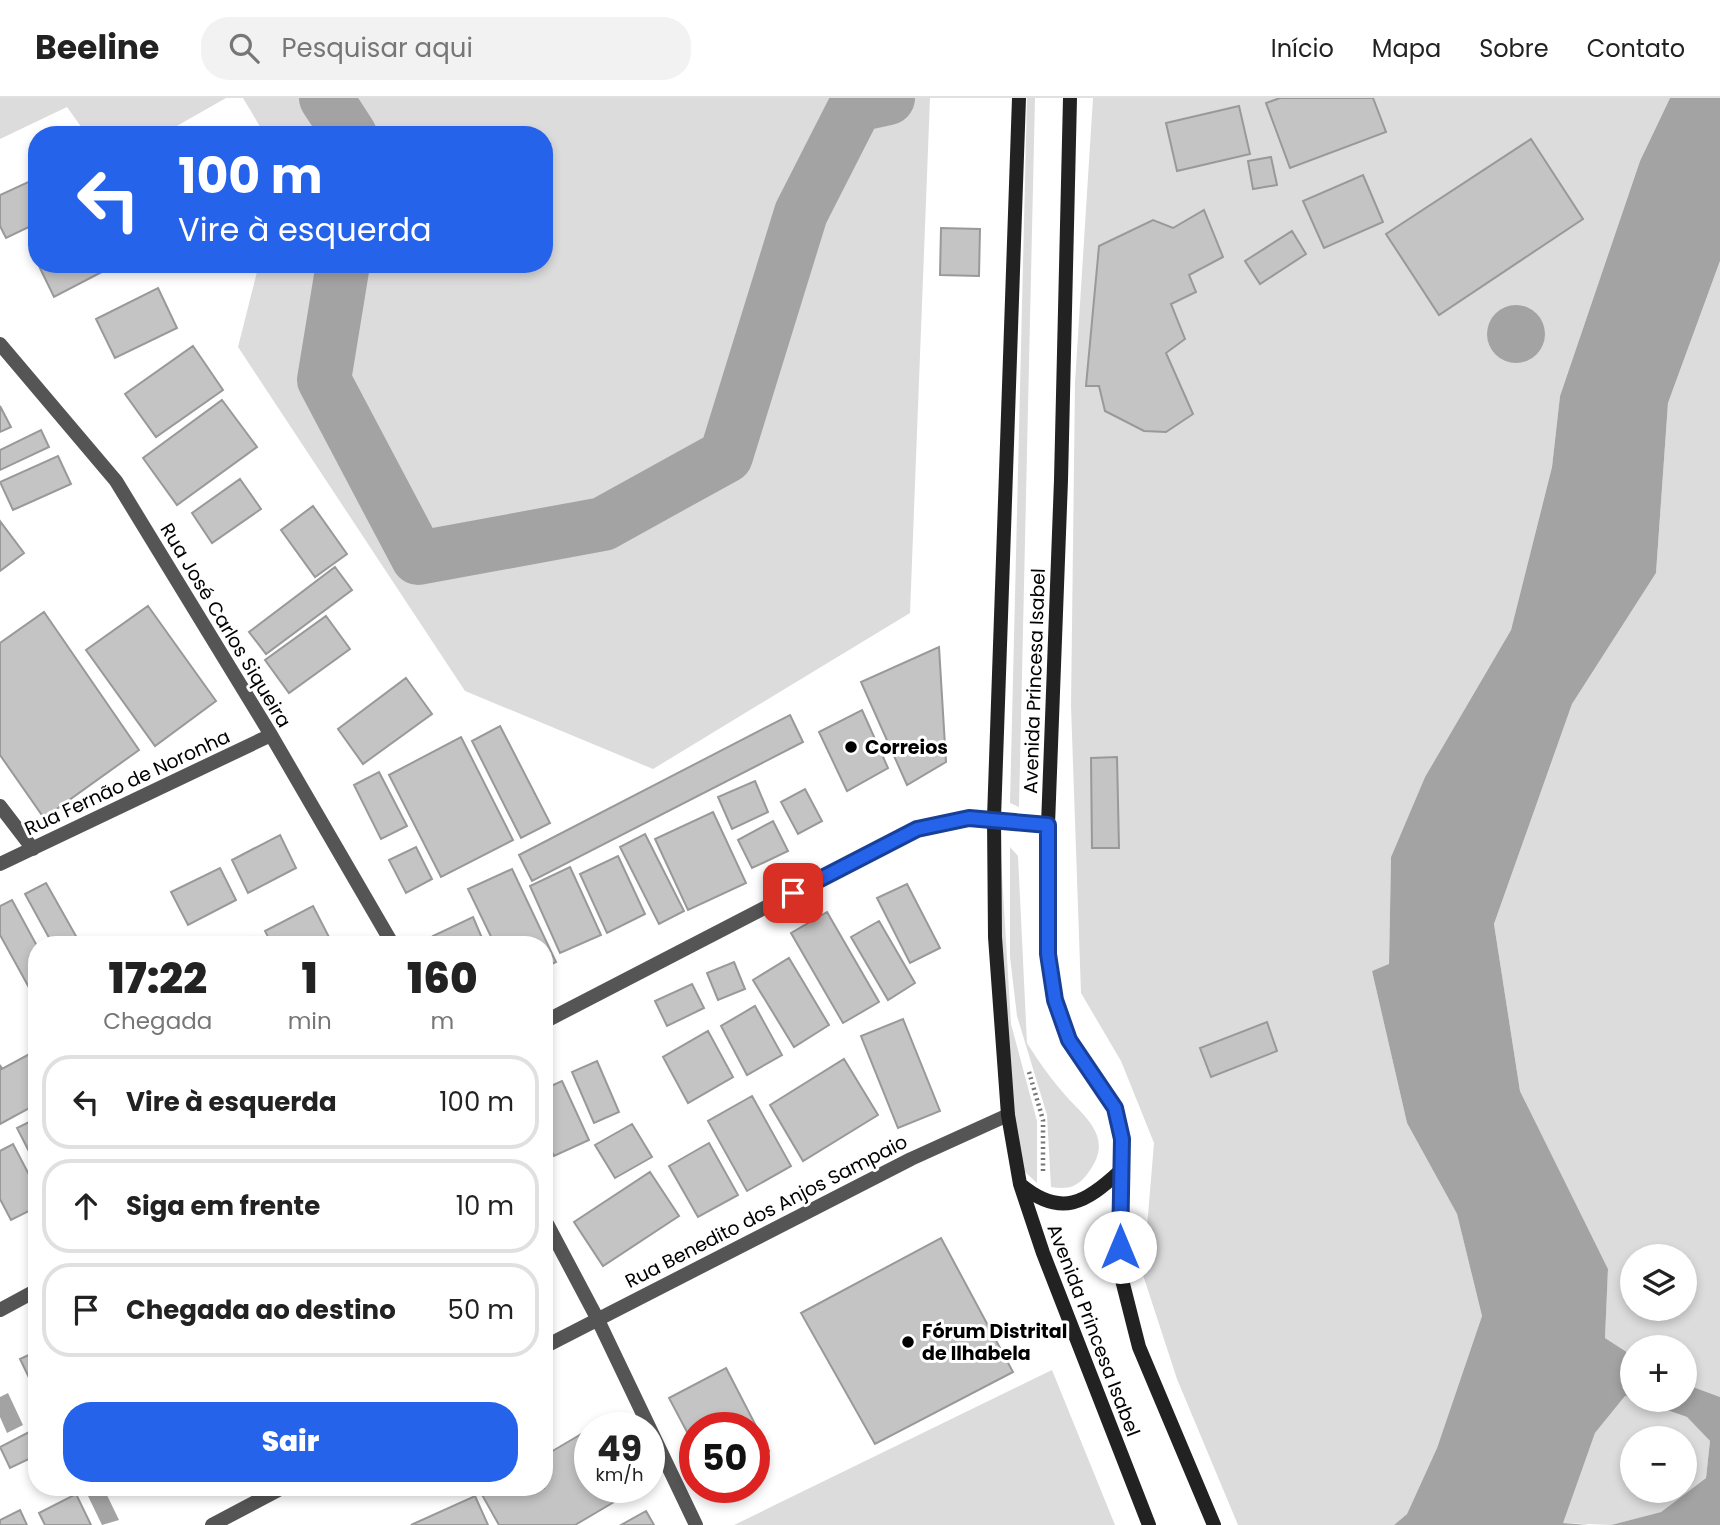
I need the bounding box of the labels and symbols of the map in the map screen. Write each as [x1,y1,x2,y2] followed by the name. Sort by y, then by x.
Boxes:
[154,518,297,733] street label: Rua José Carlos Siqueira
[1017,568,1052,794] street label: Avenida Princesa Isabel
[20,723,234,842] street label: Rua Fernão de Noronha
[865,734,948,761] place label: Correios
[843,739,859,755] marker: Correios
[763,863,823,923] pin
[620,1128,912,1295] street label: Rua Benedito dos Anjos Sampaio
[1083,1210,1157,1284] position arrow
[1040,1220,1147,1440] street label: Avenida Princesa Isabel
[922,1318,1067,1367] place label: Fórum Distrital de Ilhabela
[900,1334,916,1350] marker: Fórum Distrital de Ilhabela
[679,1412,770,1503] speed limit sign: 50

